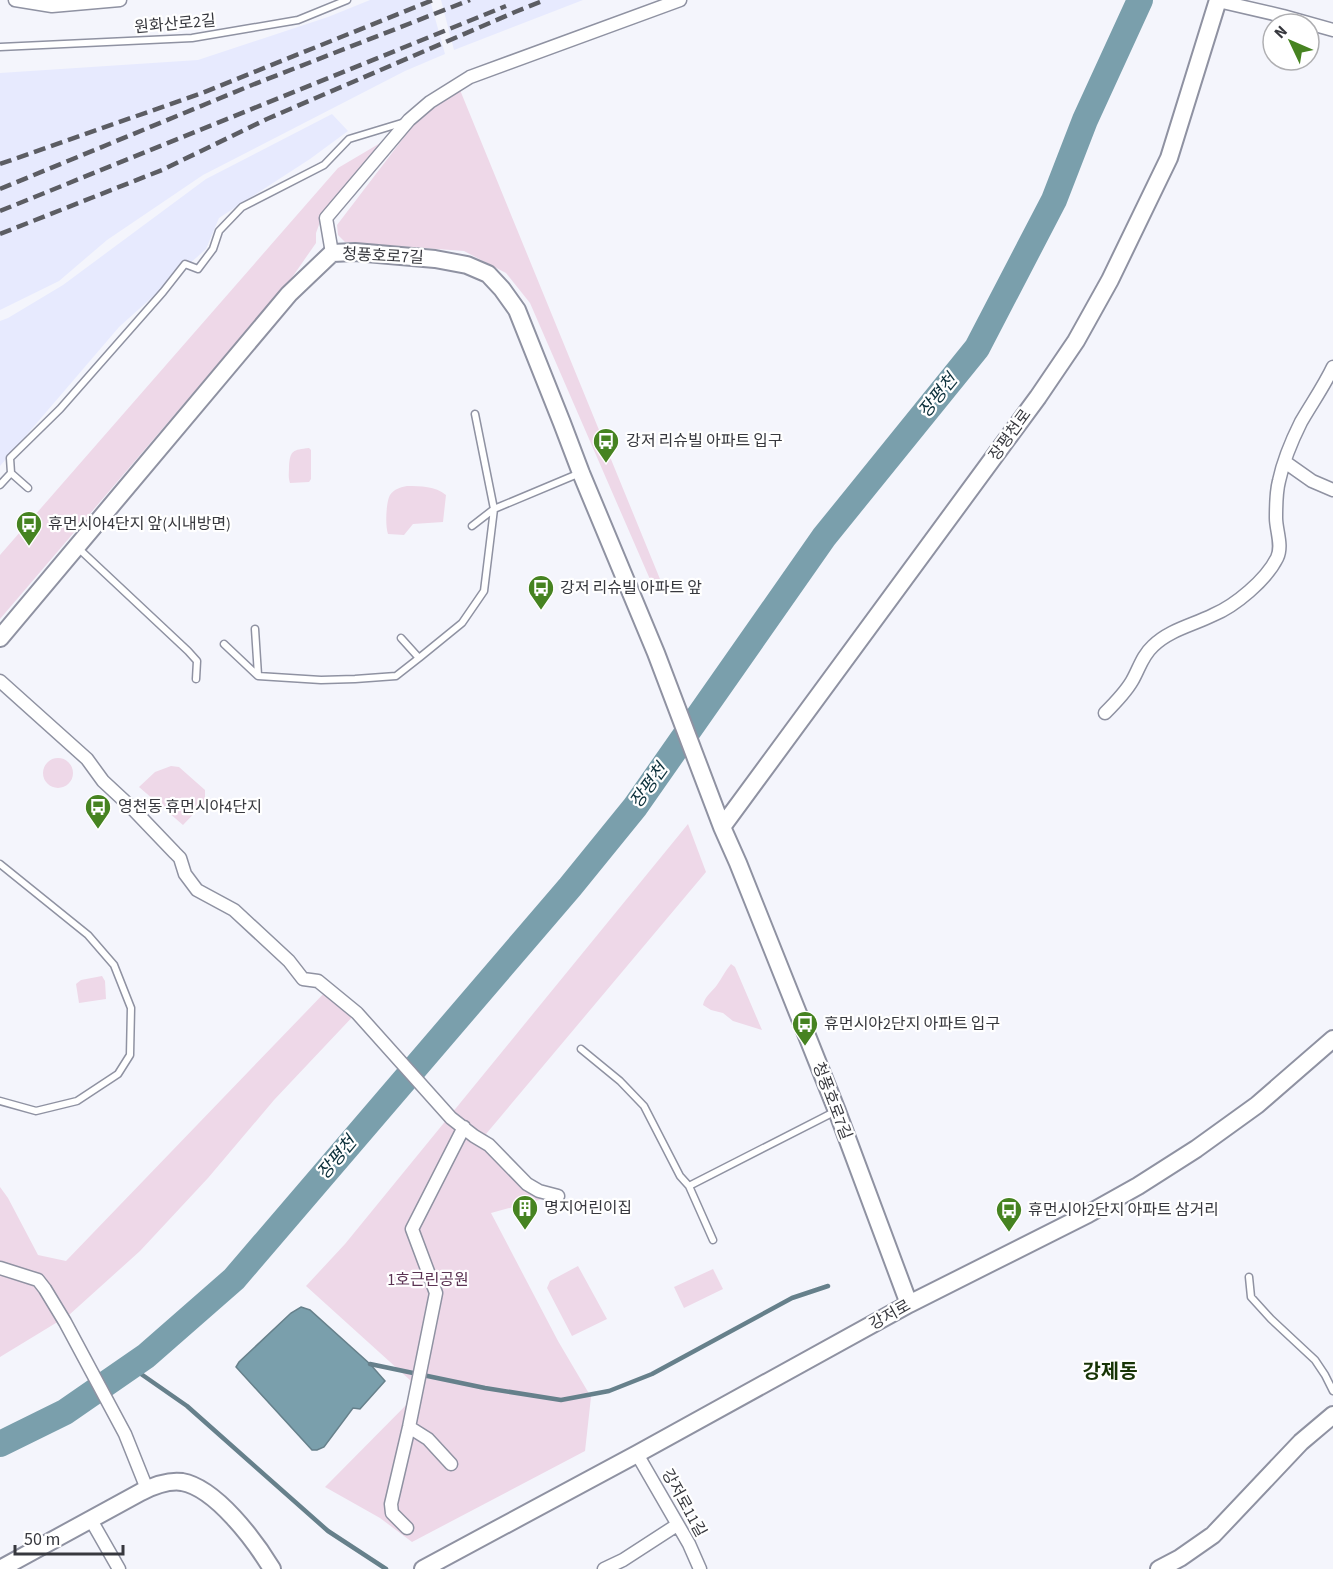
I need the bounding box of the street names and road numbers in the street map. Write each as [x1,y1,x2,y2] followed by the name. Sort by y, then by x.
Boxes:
[133,9,217,39] street label: 원화산로2길
[342,243,424,269] street label: 청풍호로7길
[984,404,1036,465] street label: 장평천로
[807,1059,857,1143] street label: 청풍호로7길
[865,1295,915,1335] street label: 강저로
[656,1465,712,1541] street label: 강저로11길

